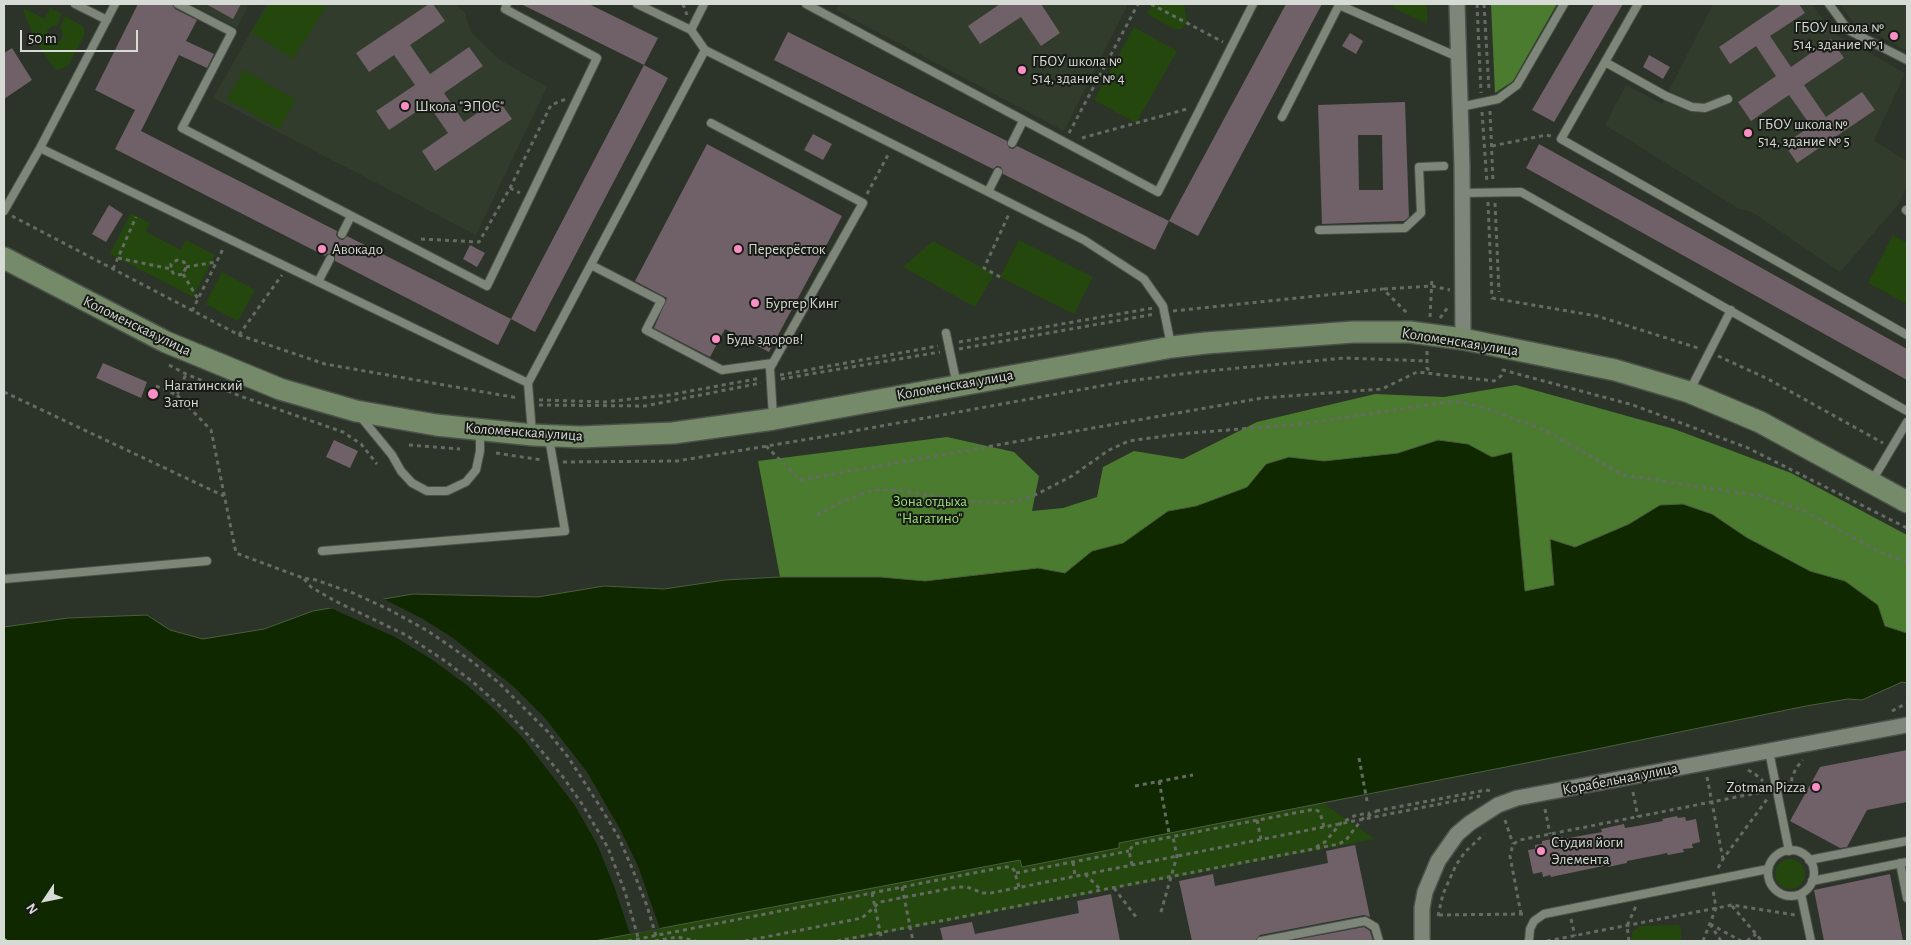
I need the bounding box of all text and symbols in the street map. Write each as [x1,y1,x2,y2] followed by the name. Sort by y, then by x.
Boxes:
[1793,18,1884,53] place label: ГБОУ школа № 514, здание № 1
[22,20,140,52] scale bar
[1888,30,1900,42] marker: ГБОУ школа № 514, здание № 1
[28,31,57,46] text: 50 m
[1032,52,1125,87] place label: ГБОУ школа № 514, здание № 4
[1016,64,1028,76] marker: ГБОУ школа № 514, здание № 4
[415,97,504,115] place label: Школа "ЭПОС"
[399,100,411,112] marker: Школа "ЭПОС"
[1758,115,1850,150] place label: ГБОУ школа № 514, здание № 5
[1742,127,1754,139] marker: ГБОУ школа № 514, здание № 5
[332,240,383,258] place label: Авокадо
[748,240,826,258] place label: Перекрёсток
[316,243,328,255] marker: Авокадо
[732,243,744,255] marker: Перекрёсток
[80,292,194,360] street label: Коломенская улица
[765,294,839,312] place label: Бургер Кинг
[749,297,761,309] marker: Бургер Кинг
[1400,324,1520,360] street label: Коломенская улица
[726,330,803,348] place label: Будь здоров!
[710,333,722,345] marker: Будь здоров!
[895,366,1015,404] street label: Коломенская улица
[164,376,243,411] place label: Нагатинский Затон
[146,387,160,401] marker: Нагатинский Затон
[464,419,584,445] street label: Коломенская улица
[893,492,967,527] park label: Зона отдыха "Нагатино"
[1561,759,1679,799] street label: Корабельная улица
[1727,778,1806,796] place label: Zotman Pizza
[1810,781,1822,793] marker: Zotman Pizza
[1551,833,1623,868] place label: Студия йоги Элемента
[1535,845,1547,857] marker: Студия йоги Элемента
[20,875,70,925] north arrow
[24,900,41,916] text: N

